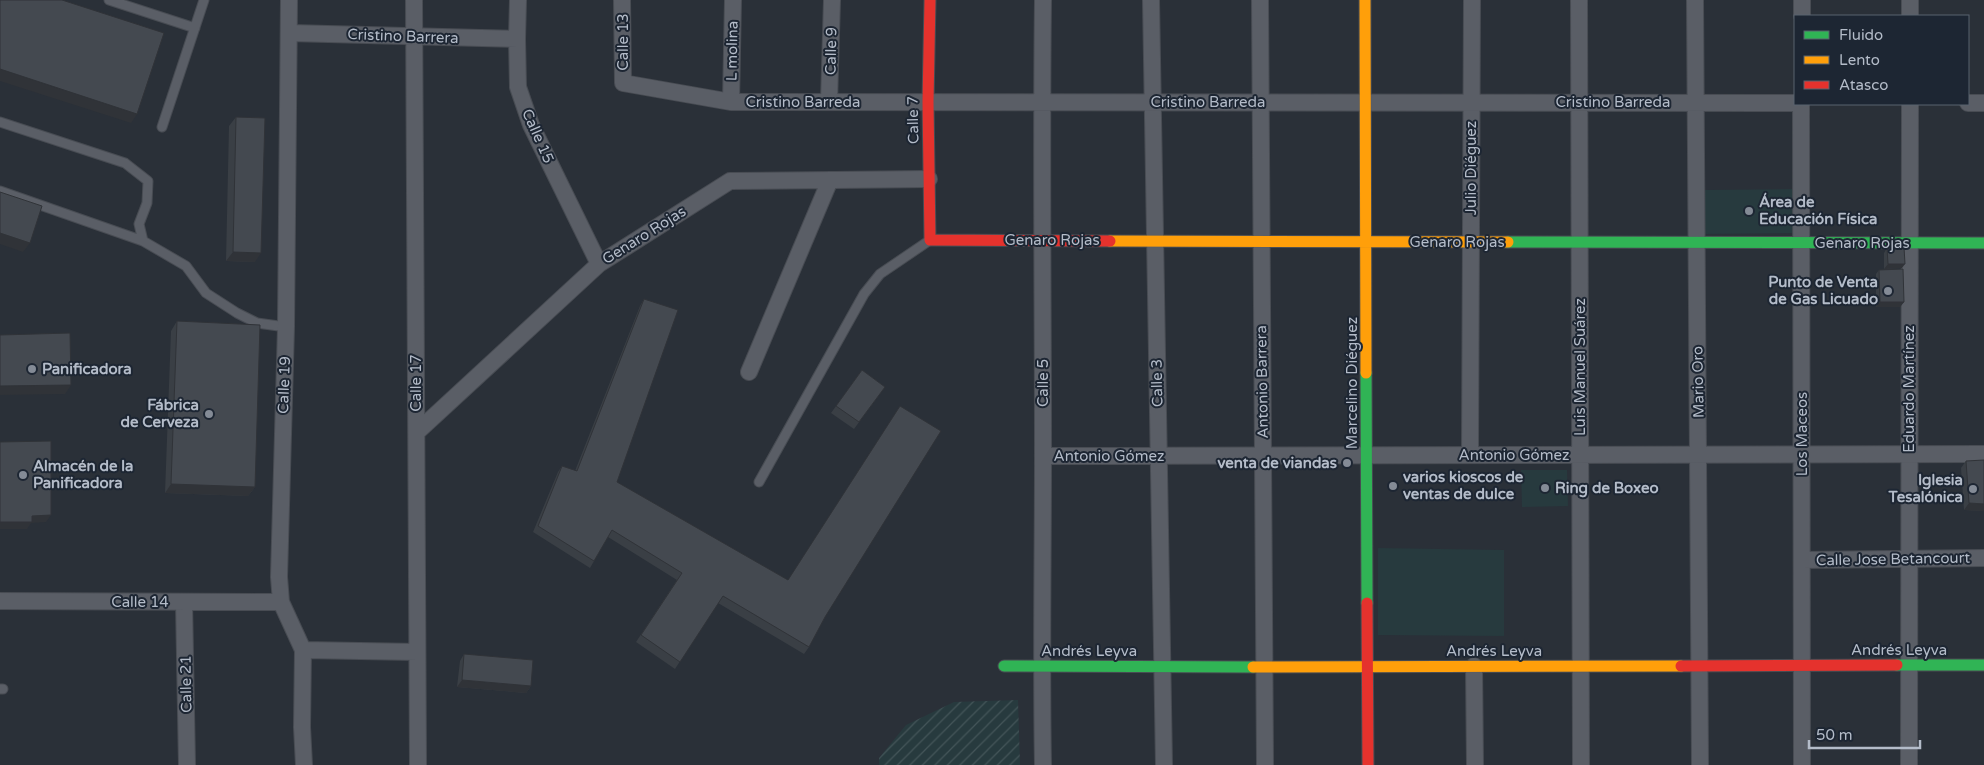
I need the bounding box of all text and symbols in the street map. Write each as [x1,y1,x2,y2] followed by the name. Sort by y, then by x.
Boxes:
[614,13,632,71] street label: Calle 13
[1794,15,1969,105] legend
[722,21,742,81] street label: L molina
[347,25,459,47] street label: Cristino Barrera
[1839,26,1883,44] text: Fluido
[822,27,840,75] street label: Calle 9
[1839,51,1880,69] text: Lento
[1839,76,1888,94] text: Atasco
[745,93,861,111] street label: Cristino Barreda
[1150,93,1266,111] street label: Cristino Barreda
[1555,93,1671,111] street label: Cristino Barreda
[904,96,922,144] street label: Calle 7
[518,106,558,166] street label: Calle 15
[1462,121,1480,215] street label: Julio Diéguez
[1759,192,1877,228] place label: Área de Educación Física
[599,202,689,268] street label: Genaro Rojas
[1743,205,1755,217] marker: Área de Educación Física
[1004,231,1100,249] street label: Genaro Rojas
[1409,233,1505,251] street label: Genaro Rojas
[1814,234,1910,252] street label: Genaro Rojas
[1768,273,1878,308] place label: Punto de Venta de Gas Licuado
[1882,285,1894,297] marker: Punto de Venta de Gas Licuado
[1571,298,1589,436] street label: Luis Manuel Suárez
[1343,317,1361,449] street label: Marcelino Diéguez
[1252,325,1272,439] street label: Antonio Barrera
[1900,325,1918,453] street label: Eduardo Martínez
[1688,346,1708,418] street label: Mario Oro
[407,354,425,412] street label: Calle 17
[274,356,294,414] street label: Calle 19
[1034,359,1052,407] street label: Calle 5
[1148,359,1166,407] street label: Calle 3
[42,360,132,378] place label: Panificadora
[26,363,38,375] marker: Panificadora
[1793,392,1811,476] street label: Los Maceos
[120,396,199,431] place label: Fábrica de Cerveza
[203,408,215,420] marker: Fábrica de Cerveza
[1459,446,1569,464] street label: Antonio Gómez
[1054,447,1164,465] street label: Antonio Gómez
[1217,454,1337,472] place label: venta de viandas
[33,457,134,492] place label: Almacén de la Panificadora
[1341,457,1353,469] marker: venta de viandas
[1403,468,1524,503] place label: varios kioscos de ventas de dulce
[17,469,29,481] marker: Almacén de la Panificadora
[1888,471,1963,506] place label: Iglesia Tesalónica
[1555,479,1659,498] place label: Ring de Boxeo
[1387,480,1399,492] marker: varios kioscos de ventas de dulce
[1539,482,1551,494] marker: Ring de Boxeo
[1967,483,1979,495] marker: Iglesia Tesalónica
[1816,549,1971,569] street label: Calle Jose Betancourt
[111,593,169,611] street label: Calle 14
[1851,641,1947,659] street label: Andrés Leyva
[1041,642,1137,660] street label: Andrés Leyva
[1446,642,1542,660] street label: Andrés Leyva
[176,655,196,713] street label: Calle 21
[1809,718,1920,750] scale bar
[1816,726,1853,744] text: 50 m

